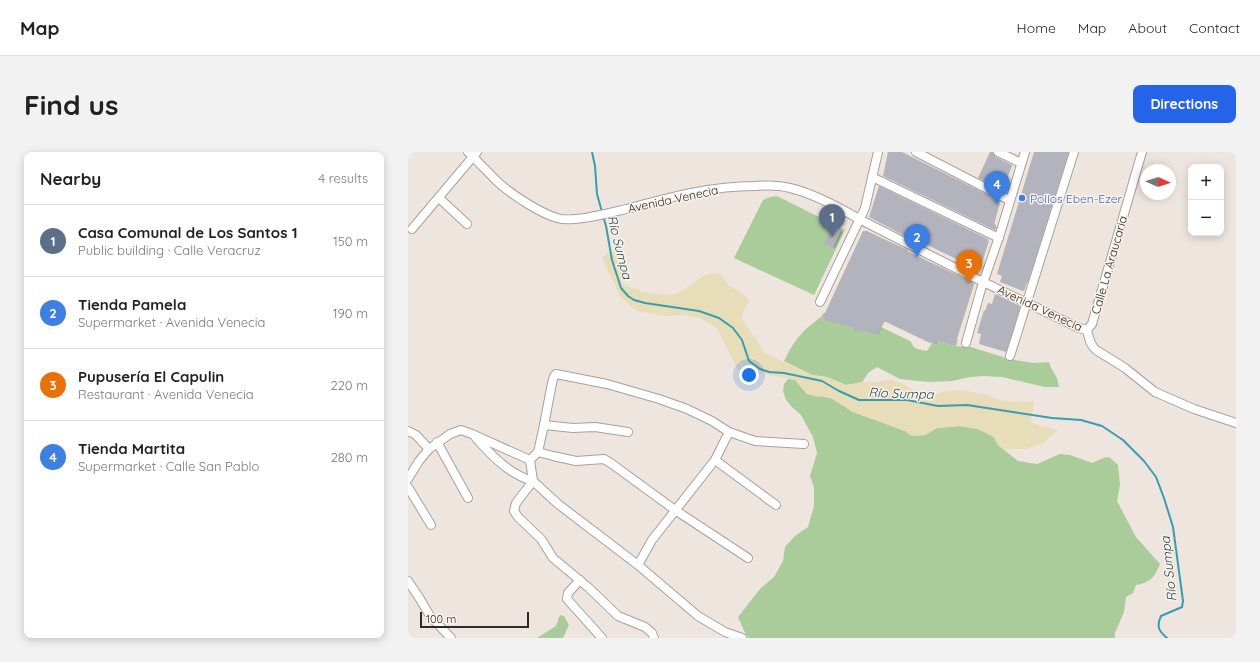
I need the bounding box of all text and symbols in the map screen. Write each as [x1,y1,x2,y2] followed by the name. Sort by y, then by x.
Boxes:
[20,16,59,40] text: Map
[1017,19,1056,37] text: Home
[1078,19,1106,37] text: Map
[1128,19,1167,37] text: About
[1189,19,1240,37] text: Contact
[1133,85,1236,123] button: Directions
[24,87,118,122] text: Find us
[1140,164,1176,200] north arrow
[1188,164,1224,236] map controls
[1188,164,1224,200] button: +
[40,168,101,189] text: Nearby
[318,170,368,186] text: 4 results
[984,171,1010,204] pin: 4
[626,182,720,216] street label: Avenida Venecia
[1030,191,1123,206] place label: Pollos Eben-Ezer
[1017,193,1027,203] marker: Pollos Eben-Ezer
[1188,200,1224,236] button: −
[819,204,845,237] pin: 1
[604,213,636,282] water label: Río Sumpa
[1088,214,1130,316] street label: Calle La Araucaria
[78,223,298,242] text: Casa Comunal de Los Santos 1
[904,224,930,257] pin: 2
[50,233,56,249] text: 1
[333,233,368,249] text: 150 m
[78,242,261,258] text: Public building · Calle Veracruz
[956,250,982,283] pin: 3
[995,282,1085,334] street label: Avenida Venecia
[78,295,186,314] text: Tienda Pamela
[49,305,57,321] text: 2
[333,305,368,321] text: 190 m
[78,314,265,330] text: Supermarket · Avenida Venecia
[739,365,759,385] your location
[78,367,224,386] text: Pupusería El Capulin
[50,377,56,393] text: 3
[330,377,368,393] text: 220 m
[868,384,935,402] water label: Río Sumpa
[78,386,254,402] text: Restaurant · Avenida Venecia
[78,439,185,458] text: Tienda Martita
[49,449,57,465] text: 4
[331,449,368,465] text: 280 m
[78,458,259,474] text: Supermarket · Calle San Pablo
[1157,535,1179,602] water label: Río Sumpa
[420,610,529,629] scale bar
[426,612,456,626] text: 100 m

